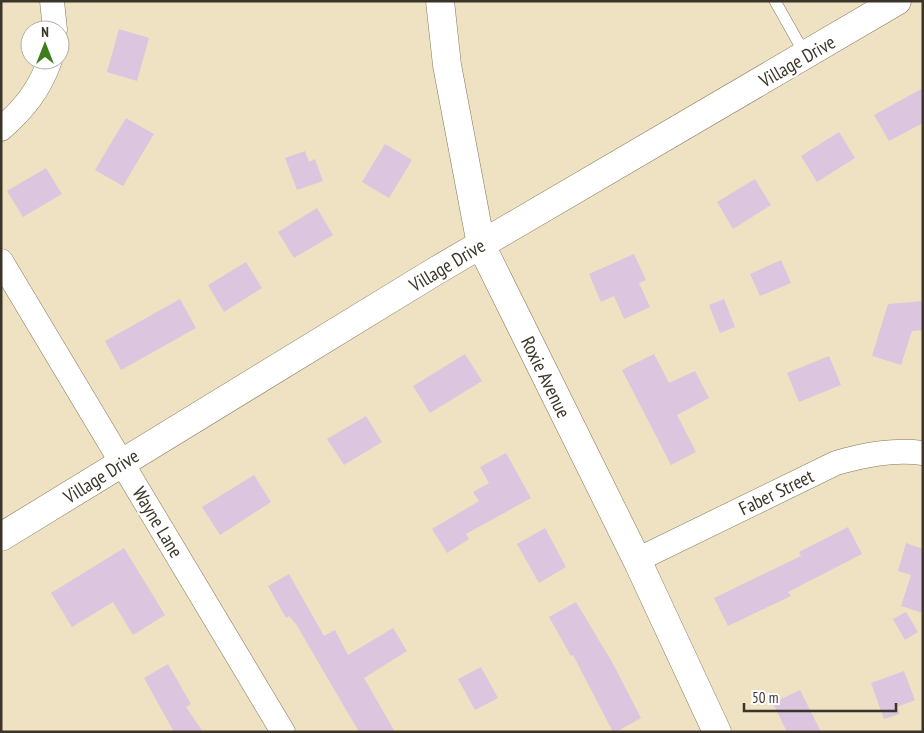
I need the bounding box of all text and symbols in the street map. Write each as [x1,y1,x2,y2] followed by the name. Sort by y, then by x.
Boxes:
[20,20,70,70] north arrow
[41,23,49,41] text: N
[754,30,839,93] street label: Village Drive
[404,233,489,297] street label: Village Drive
[516,332,576,422] street label: Roxie Avenue
[58,443,143,509] street label: Village Drive
[735,463,818,520] street label: Faber Street
[127,482,189,562] street label: Wayne Lane
[744,680,896,712] scale bar
[752,688,778,707] text: 50 m

